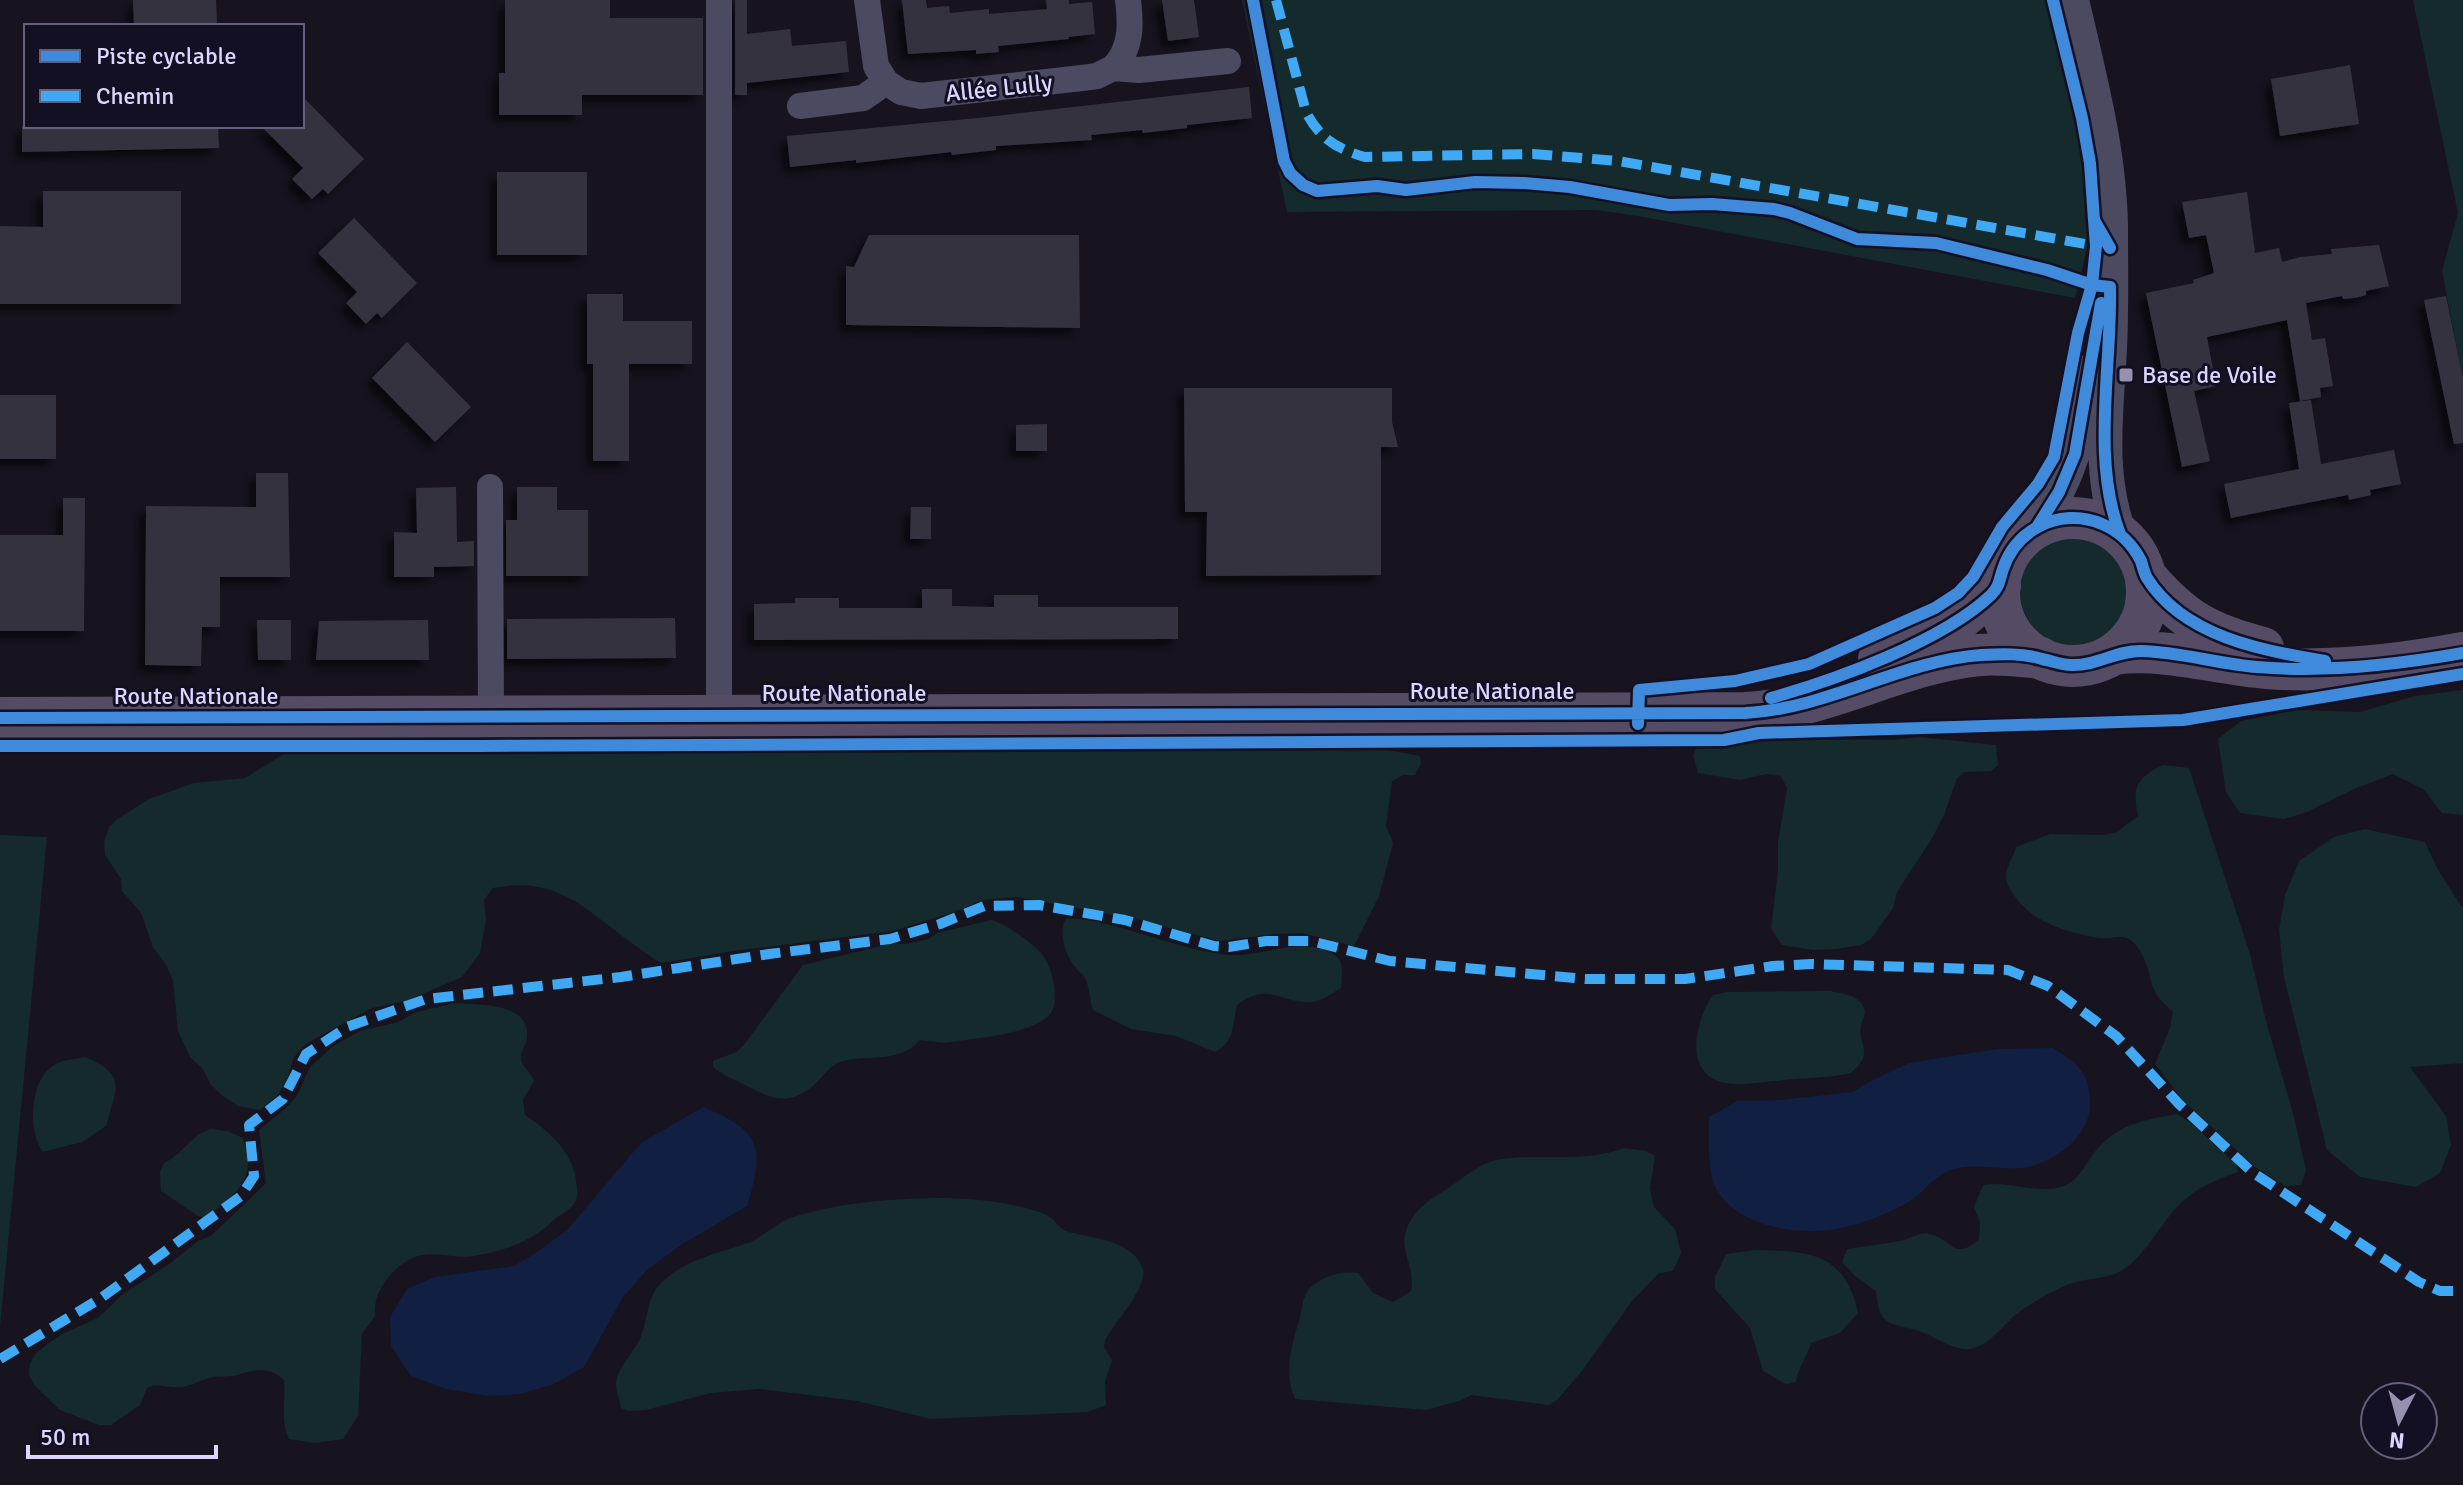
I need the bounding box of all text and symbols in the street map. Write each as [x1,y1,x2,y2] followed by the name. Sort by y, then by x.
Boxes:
[24,24,304,128] legend
[96,41,236,71] text: Piste cyclable
[944,67,1054,109] street label: Allée Lully
[96,81,174,111] text: Chemin
[2142,360,2277,390] place label: Base de Voile
[2117,366,2135,384] marker: Base de Voile
[1409,676,1575,706] street label: Route Nationale
[761,678,927,708] street label: Route Nationale
[113,681,279,711] street label: Route Nationale
[2359,1381,2439,1461] north arrow
[28,1409,216,1459] scale bar
[40,1422,90,1452] text: 50 m
[2388,1426,2406,1455] text: N

